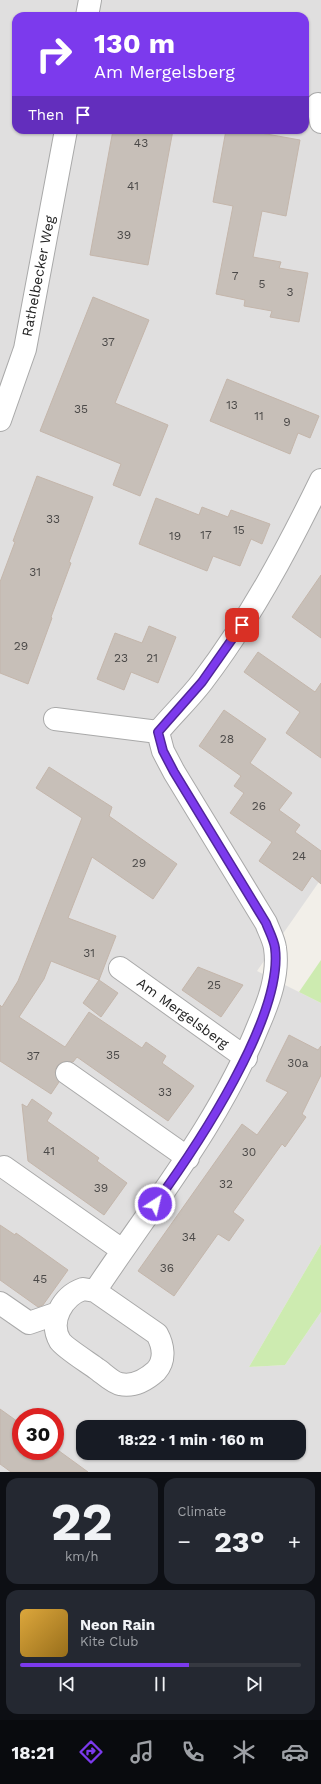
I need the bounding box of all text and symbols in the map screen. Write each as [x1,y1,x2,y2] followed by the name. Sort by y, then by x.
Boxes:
[94,27,175,60] text: 130 m
[28,28,80,80] icon: right
[94,61,235,82] text: Am Mergelsberg
[72,104,94,126] icon: arrive
[28,106,64,124] text: Then
[134,136,148,150] house number: 43
[127,179,139,193] house number: 41
[18,214,58,338] street label: Rathelbecker Weg
[117,228,131,242] house number: 39
[232,269,239,283] house number: 7
[259,277,266,291] house number: 5
[287,285,294,299] house number: 3
[101,335,115,349] house number: 37
[226,398,238,412] house number: 13
[74,402,88,416] house number: 35
[254,409,264,423] house number: 11
[283,415,291,429] house number: 9
[46,512,60,526] house number: 33
[233,523,245,537] house number: 15
[200,528,212,542] house number: 17
[169,529,181,543] house number: 19
[29,565,41,579] house number: 31
[225,608,259,642] pin
[231,614,253,636] icon: arrive
[14,639,28,653] house number: 29
[114,651,128,665] house number: 23
[146,651,158,665] house number: 21
[220,732,234,746] house number: 28
[252,799,266,813] house number: 26
[292,849,306,863] house number: 24
[132,856,146,870] house number: 29
[83,946,95,960] house number: 31
[134,974,232,1052] street label: Am Mergelsberg
[207,978,221,992] house number: 25
[106,1048,120,1062] house number: 35
[26,1049,40,1063] house number: 37
[287,1056,309,1070] house number: 30a
[158,1085,172,1099] house number: 33
[43,1144,55,1158] house number: 41
[242,1145,256,1159] house number: 30
[219,1177,233,1191] house number: 32
[94,1181,108,1195] house number: 39
[134,1183,176,1225] position arrow
[182,1230,196,1244] house number: 34
[160,1261,174,1275] house number: 36
[33,1272,47,1286] house number: 45
[12,1408,64,1460] speed limit sign: 30
[118,1431,264,1449] text: 18:22 · 1 min · 160 m
[51,1492,113,1553] text: 22
[178,1504,226,1519] text: Climate
[214,1524,265,1559] text: 23°
[178,1529,191,1554] text: −
[288,1529,301,1554] text: +
[65,1549,99,1564] text: km/h
[80,1616,155,1634] text: Neon Rain
[80,1634,138,1649] text: Kite Club
[56,1673,78,1695] icon: previous
[149,1673,171,1695] icon: pause
[243,1673,265,1695] icon: next
[77,1738,105,1766] icon: directions
[128,1738,156,1766] icon: music
[179,1738,207,1766] icon: phone
[230,1738,258,1766] icon: climate
[281,1738,309,1766] icon: car
[12,1742,54,1763] text: 18:21

